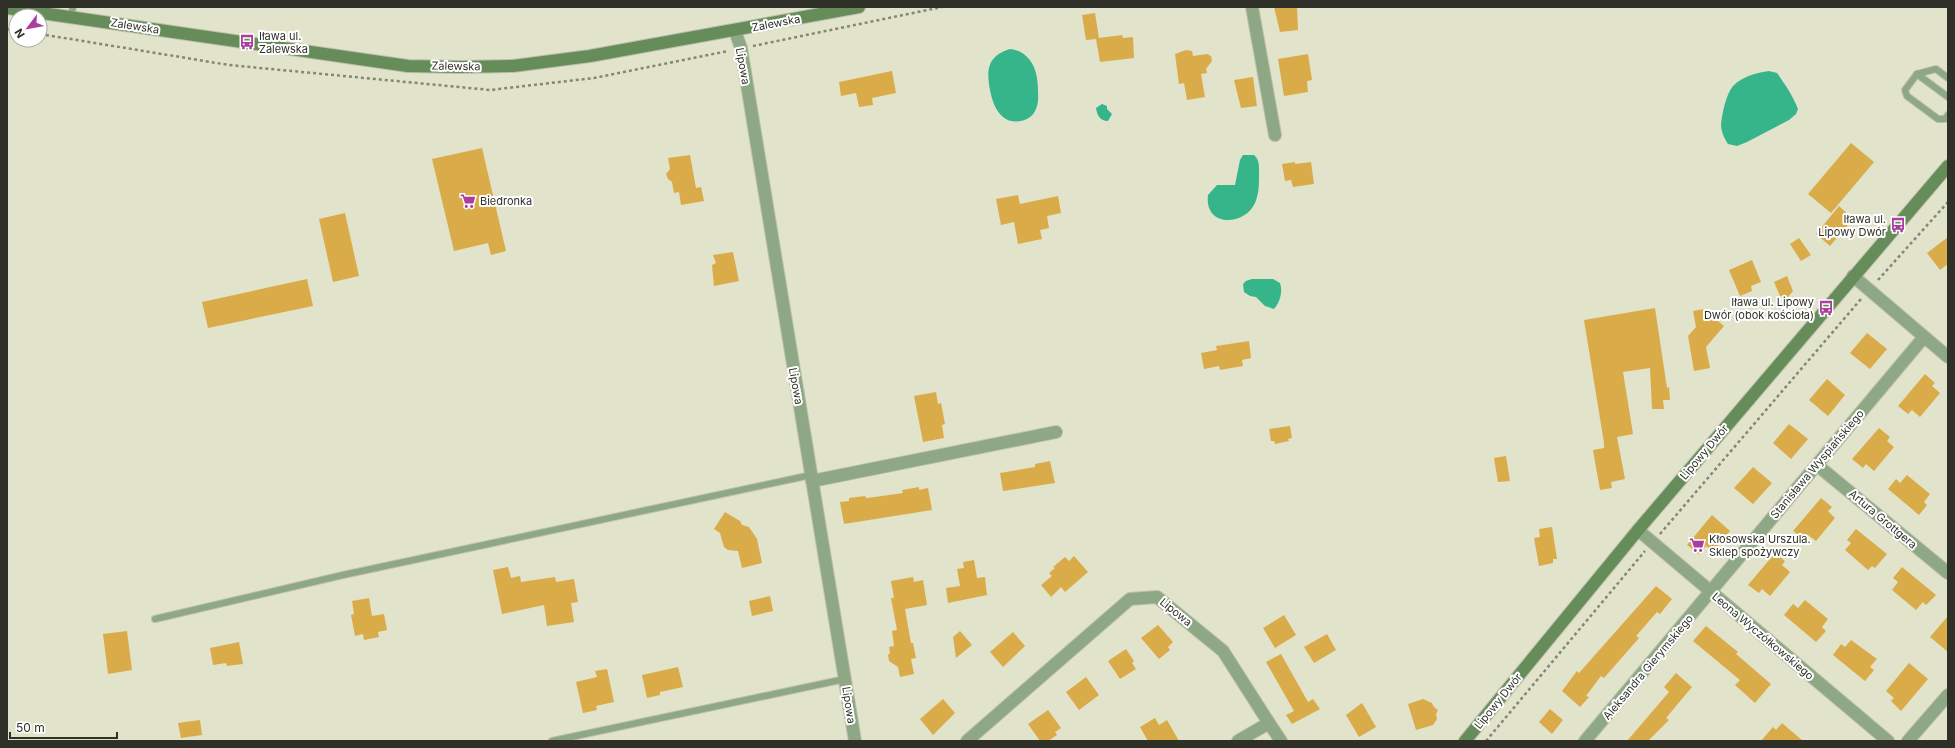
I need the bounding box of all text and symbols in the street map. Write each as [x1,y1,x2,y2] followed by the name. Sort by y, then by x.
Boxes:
[8,8,48,48] north arrow
[751,11,801,35] street label: Zalewska
[110,15,160,37] street label: Zalewska
[11,26,28,41] text: N
[259,29,308,56] place label: Iława ul. Zalewska
[238,33,256,51] bus stop icon: Iława ul. Zalewska
[733,46,753,86] street label: Lipowa
[431,59,481,73] street label: Zalewska
[459,192,477,210] supermarket icon: Biedronka
[480,194,532,208] place label: Biedronka
[1818,212,1886,239] place label: Iława ul. Lipowy Dwór
[1889,216,1907,234] bus stop icon: Iława ul. Lipowy Dwór
[1704,295,1814,322] place label: Iława ul. Lipowy Dwór (obok kościoła)
[1817,299,1835,317] bus stop icon: Iława ul. Lipowy Dwór (obok kościoła)
[786,366,806,406] street label: Lipowa
[1767,406,1867,521] street label: Stanisława Wyspiańskiego
[1677,422,1731,482] street label: Lipowy Dwór
[1846,486,1920,552] street label: Artura Grottgera
[1709,532,1811,559] place label: Kłosowska Urszula. Sklep spożywczy
[1688,536,1706,554] supermarket icon: Kłosowska Urszula. Sklep spożywczy
[1709,589,1817,683] street label: Leona Wyczółkowskiego
[1157,595,1195,629] street label: Lipowa
[1600,611,1696,722] street label: Aleksandra Gierymskiego
[1471,670,1525,732] street label: Lipowy Dwór
[839,686,859,724] street label: Lipowa
[10,714,117,740] scale bar
[16,720,45,735] text: 50 m

